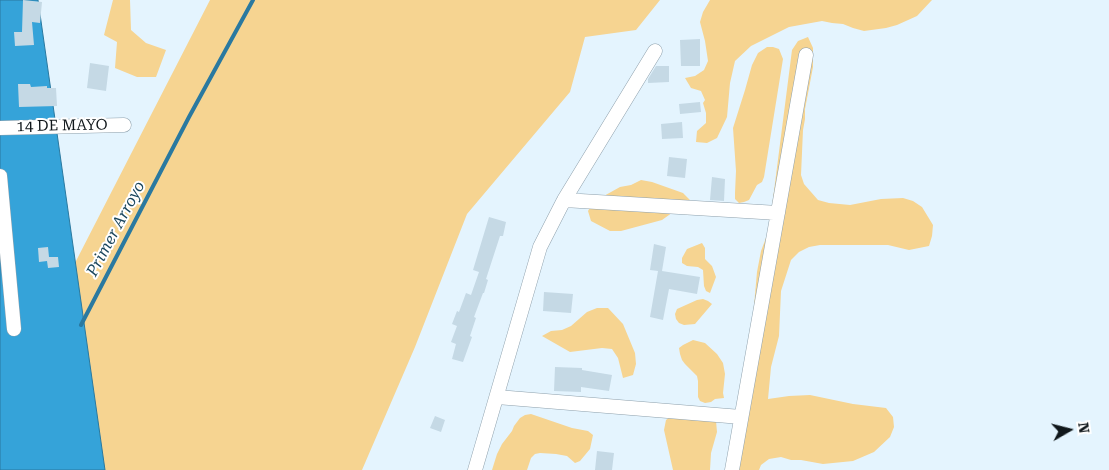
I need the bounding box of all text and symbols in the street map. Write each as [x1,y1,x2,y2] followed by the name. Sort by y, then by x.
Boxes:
[16,116,108,136] street label: 14 DE MAYO
[83,178,149,280] water label: Primer Arroyo
[1044,405,1094,455] north arrow
[1075,421,1093,434] text: N

